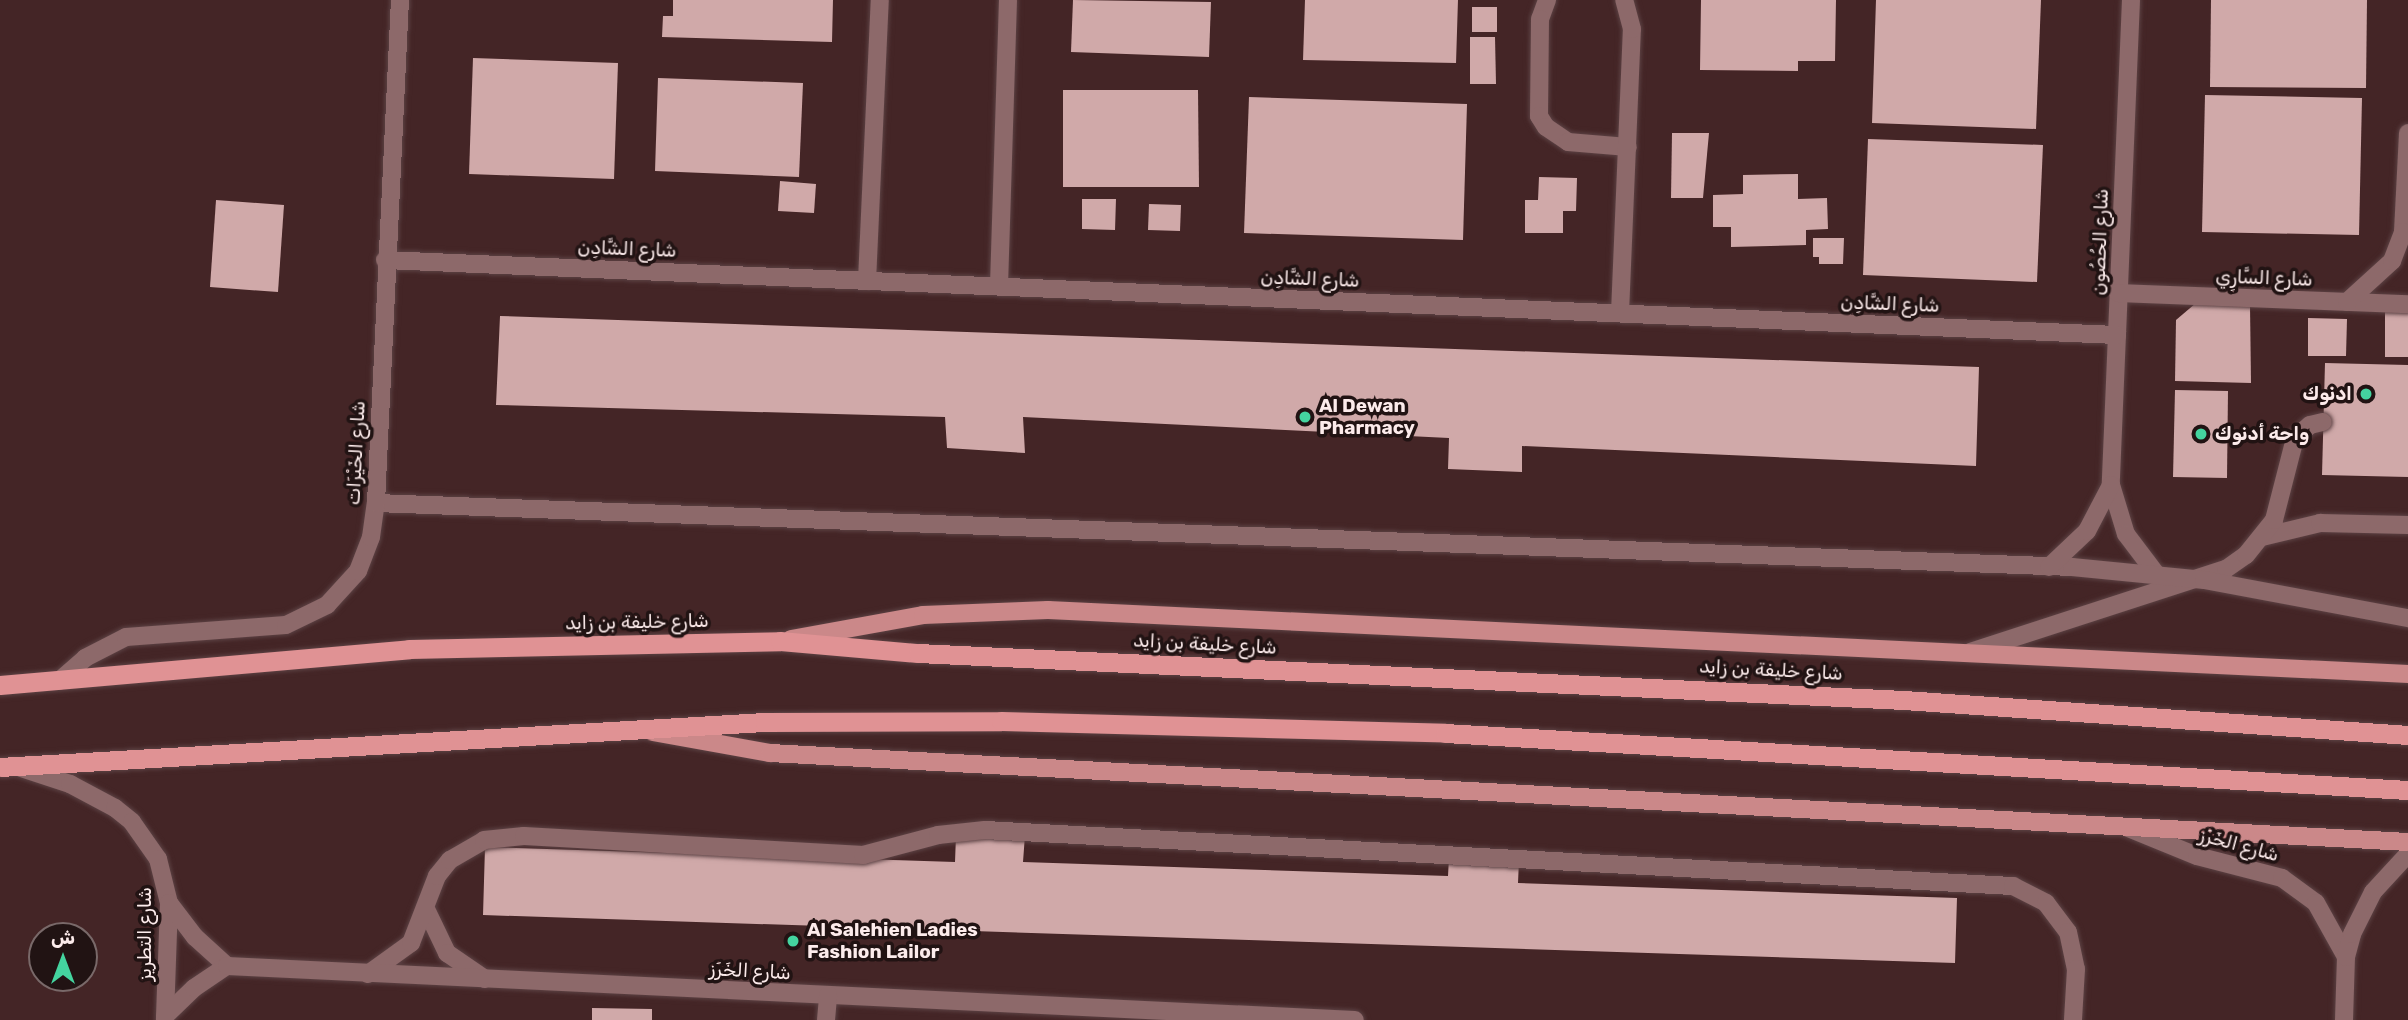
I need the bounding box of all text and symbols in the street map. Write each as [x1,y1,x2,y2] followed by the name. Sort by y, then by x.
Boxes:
[2087,188,2113,296] street label: شارع الحُصُون
[577,236,677,262] street label: شارع الشَّادِن
[2215,265,2313,291] street label: شارع السَّارِي
[1260,266,1360,292] street label: شارع الشَّادِن
[1840,291,1940,317] street label: شارع الشَّادِن
[2303,383,2352,405] place label: ادنوك
[2358,386,2374,402] marker: ادنوك
[1319,395,1415,439] place label: Al Dewan Pharmacy
[342,400,370,506] street label: شارع الخَيْرَات
[1297,409,1313,425] marker: Al Dewan Pharmacy
[2215,423,2309,445] place label: واحة أدنوك
[2193,426,2209,442] marker: واحة أدنوك
[565,609,709,635] street label: شارع خليفة بن زايد
[1133,629,1277,659] street label: شارع خليفة بن زايد
[1699,655,1843,685] street label: شارع خليفة بن زايد
[2197,823,2281,867] street label: شارع الخَرَز
[134,887,156,981] street label: شارع التطريز
[807,919,978,963] place label: Al Salehien Ladies Fashion Lailor
[28,922,98,992] north arrow
[51,926,75,949] text: ش
[785,933,801,949] marker: Al Salehien Ladies Fashion Lailor
[709,957,791,985] street label: شارع الخَرَز

